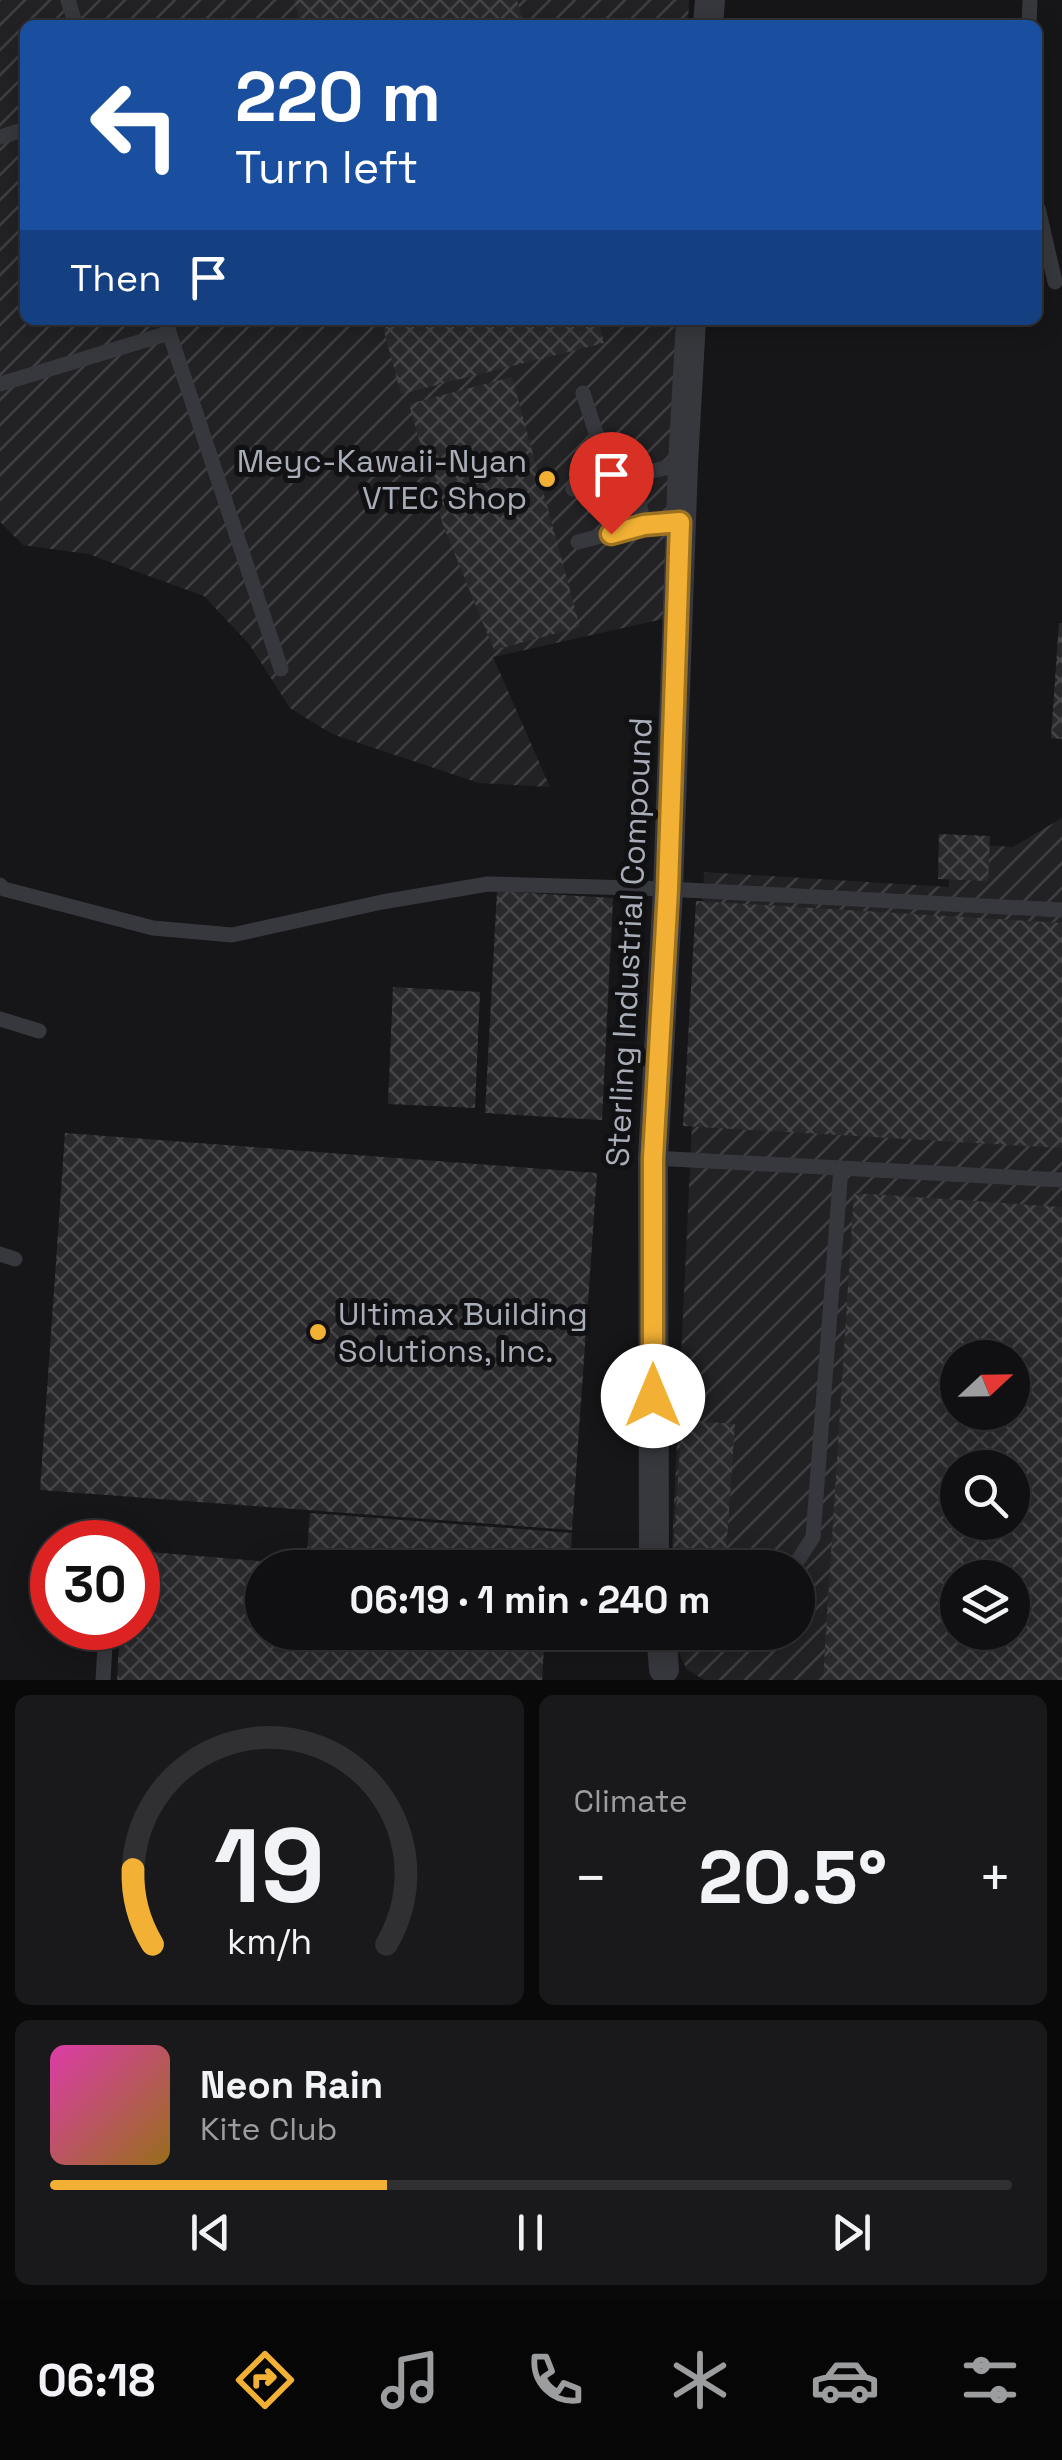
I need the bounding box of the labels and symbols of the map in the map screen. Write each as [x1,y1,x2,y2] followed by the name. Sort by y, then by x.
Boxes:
[569,432,654,535] pin
[237,441,527,518] place label: Meyc-Kawaii-Nyan VTEC Shop
[536,468,558,490] marker: Meyc-Kawaii-Nyan VTEC Shop
[597,716,661,1168] street label: Sterling Industrial Compound
[338,1294,588,1371] place label: Ultimax Building Solutions, Inc.
[307,1321,329,1343] marker: Ultimax Building Solutions, Inc.
[940,1340,1030,1430] north arrow
[601,1344,705,1448] position arrow
[30,1520,160,1650] speed limit sign: 30

